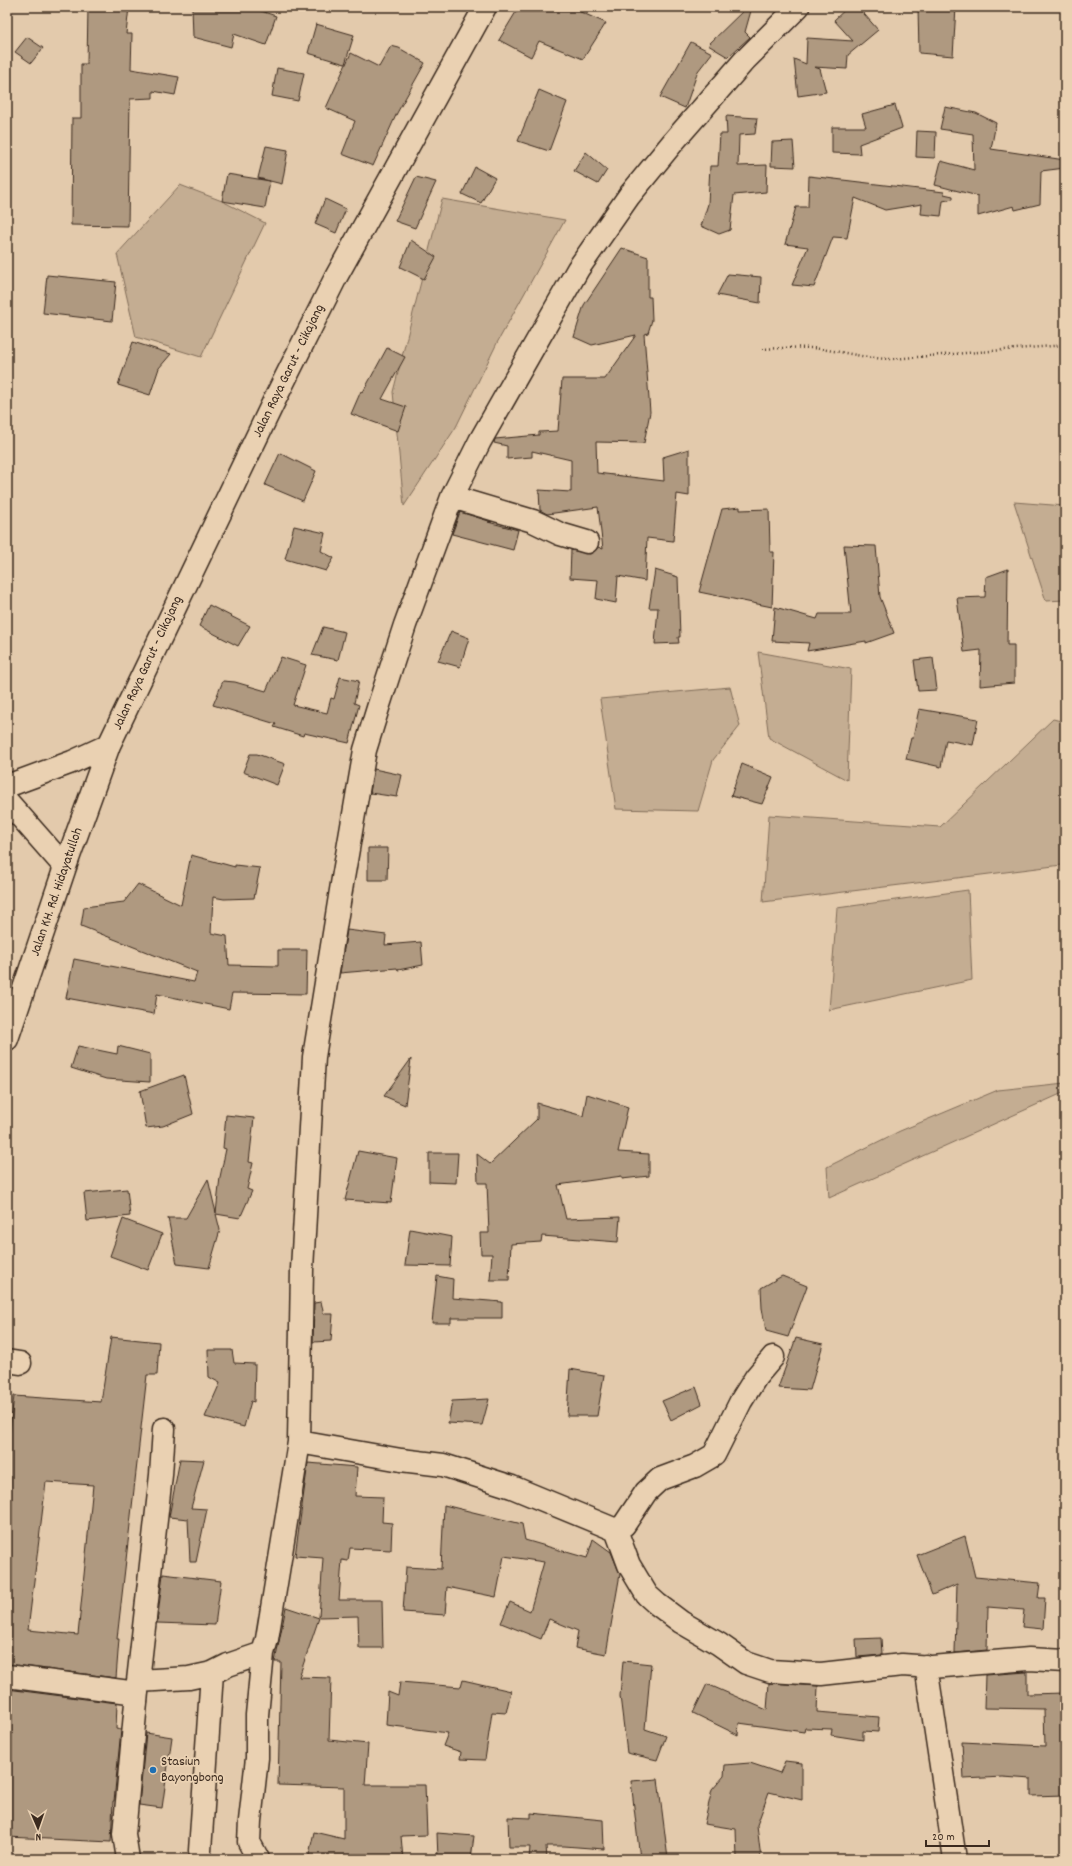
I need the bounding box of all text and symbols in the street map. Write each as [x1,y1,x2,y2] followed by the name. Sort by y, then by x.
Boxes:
[248,301,330,441] street label: Jalan Raya Garut - Cikajang
[108,593,188,733] street label: Jalan Raya Garut - Cikajang
[26,825,88,959] street label: Jalan KH. Rd. Hidayatulloh
[161,1752,224,1788] place label: Stasiun Bayongbong
[148,1765,158,1775] marker: Stasiun Bayongbong
[18,1808,58,1848] north arrow
[926,1822,989,1848] scale bar
[35,1828,41,1844] text: N
[932,1829,955,1846] text: 20 m

